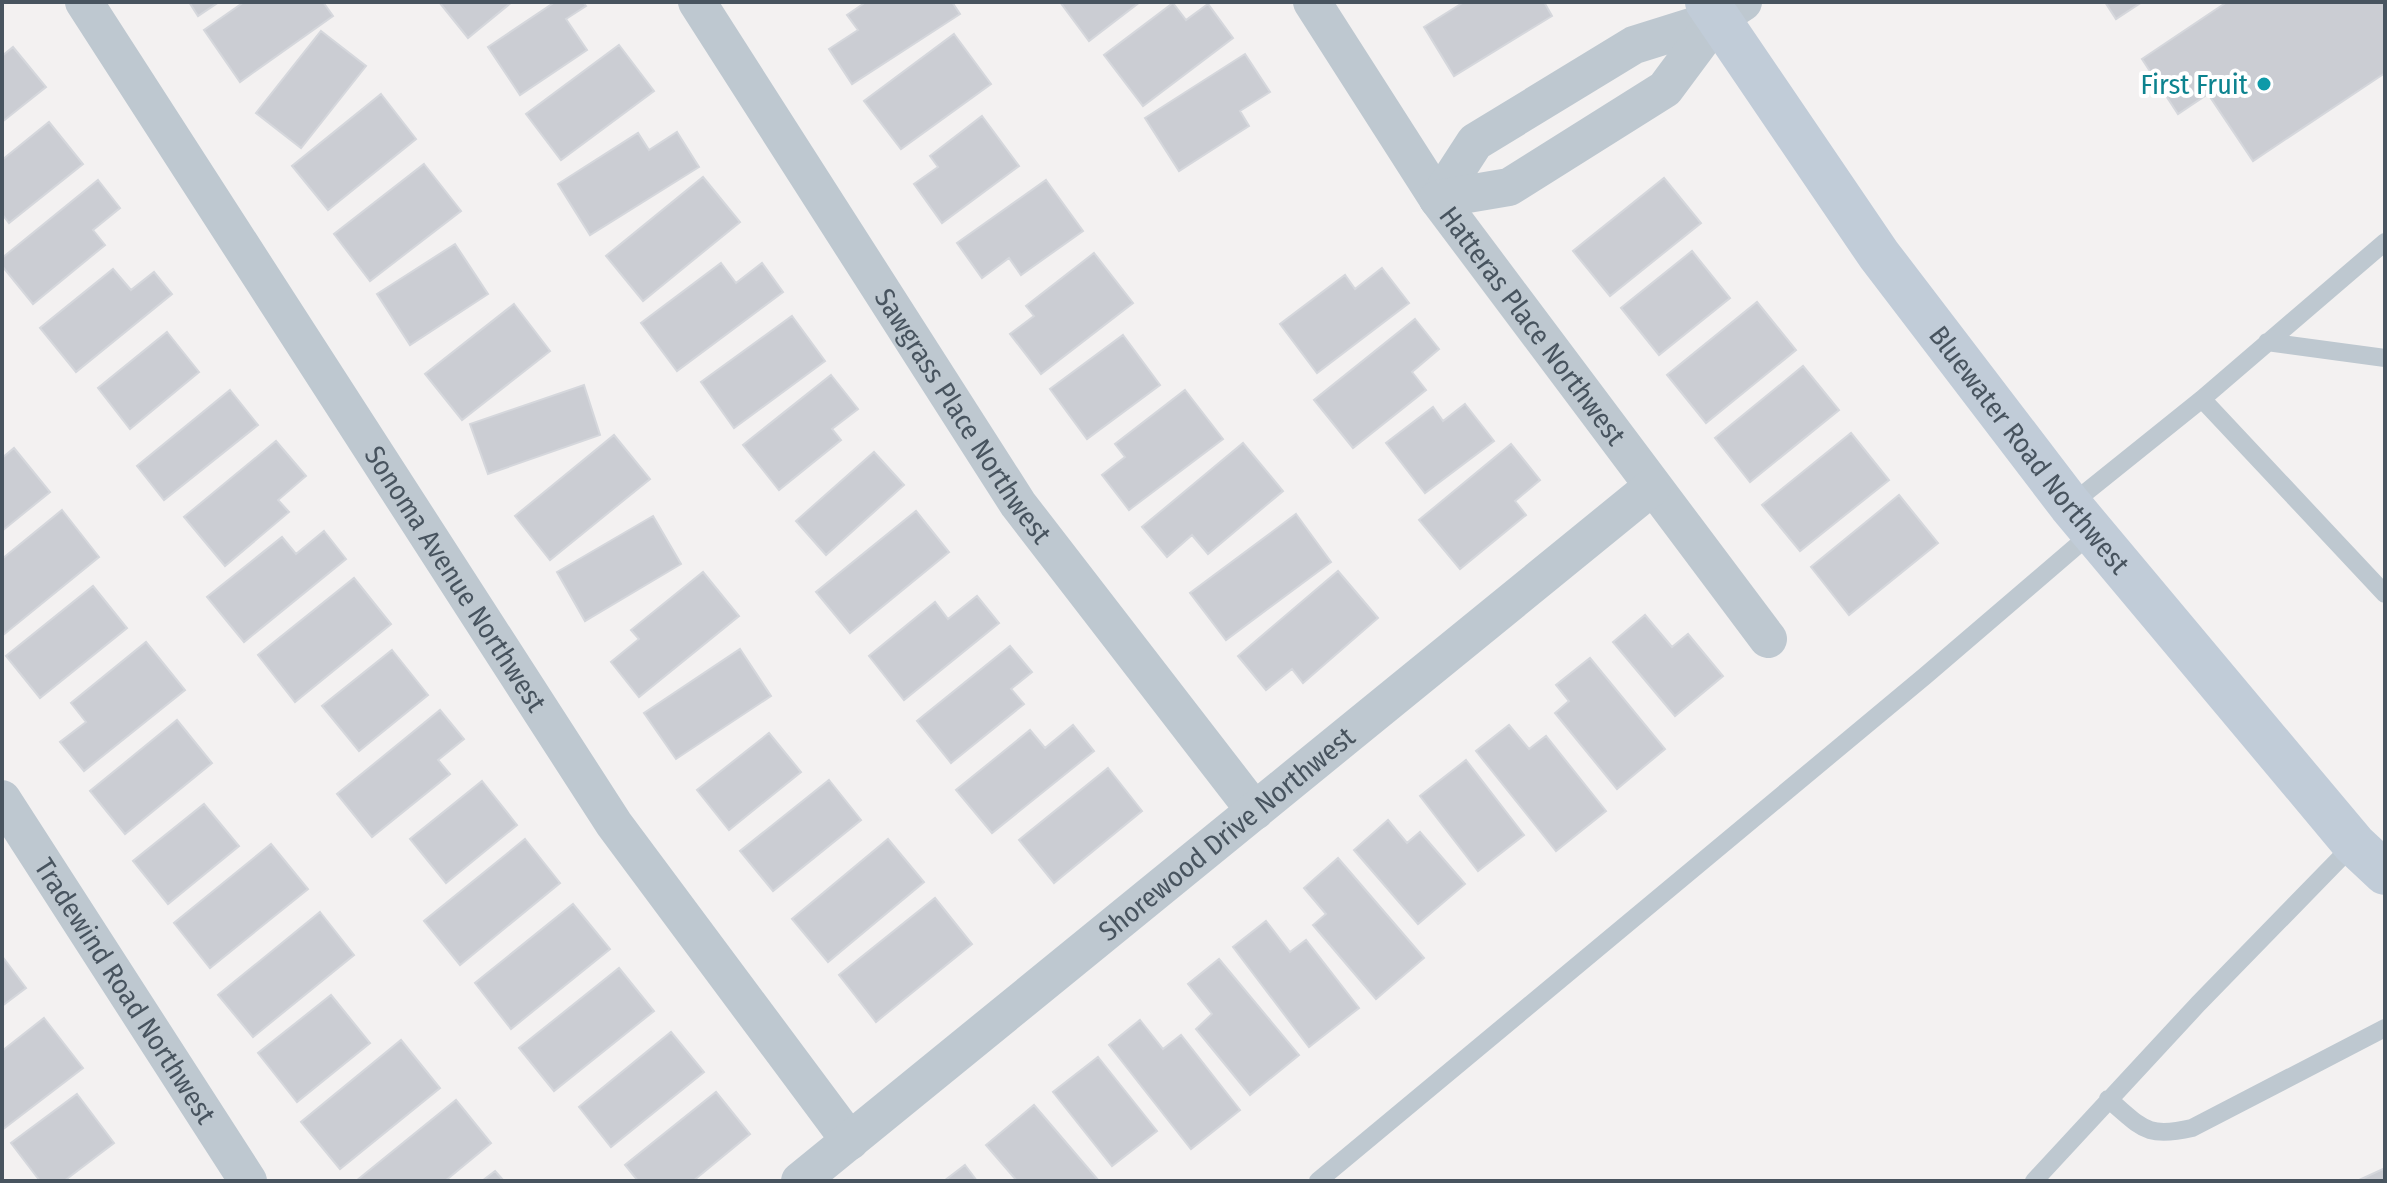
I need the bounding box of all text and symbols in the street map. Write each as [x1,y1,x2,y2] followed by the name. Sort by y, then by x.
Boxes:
[2141,68,2249,101] place label: First Fruit
[2255,75,2273,93] marker: First Fruit
[1433,200,1633,452] street label: Hatteras Place Northwest
[868,282,1059,550] street label: Sawgrass Place Northwest
[1923,319,2137,581] street label: Bluewater Road Northwest
[358,440,554,718] street label: Sonoma Avenue Northwest
[1092,719,1362,948] street label: Shorewood Drive Northwest
[28,852,223,1130] street label: Tradewind Road Northwest

